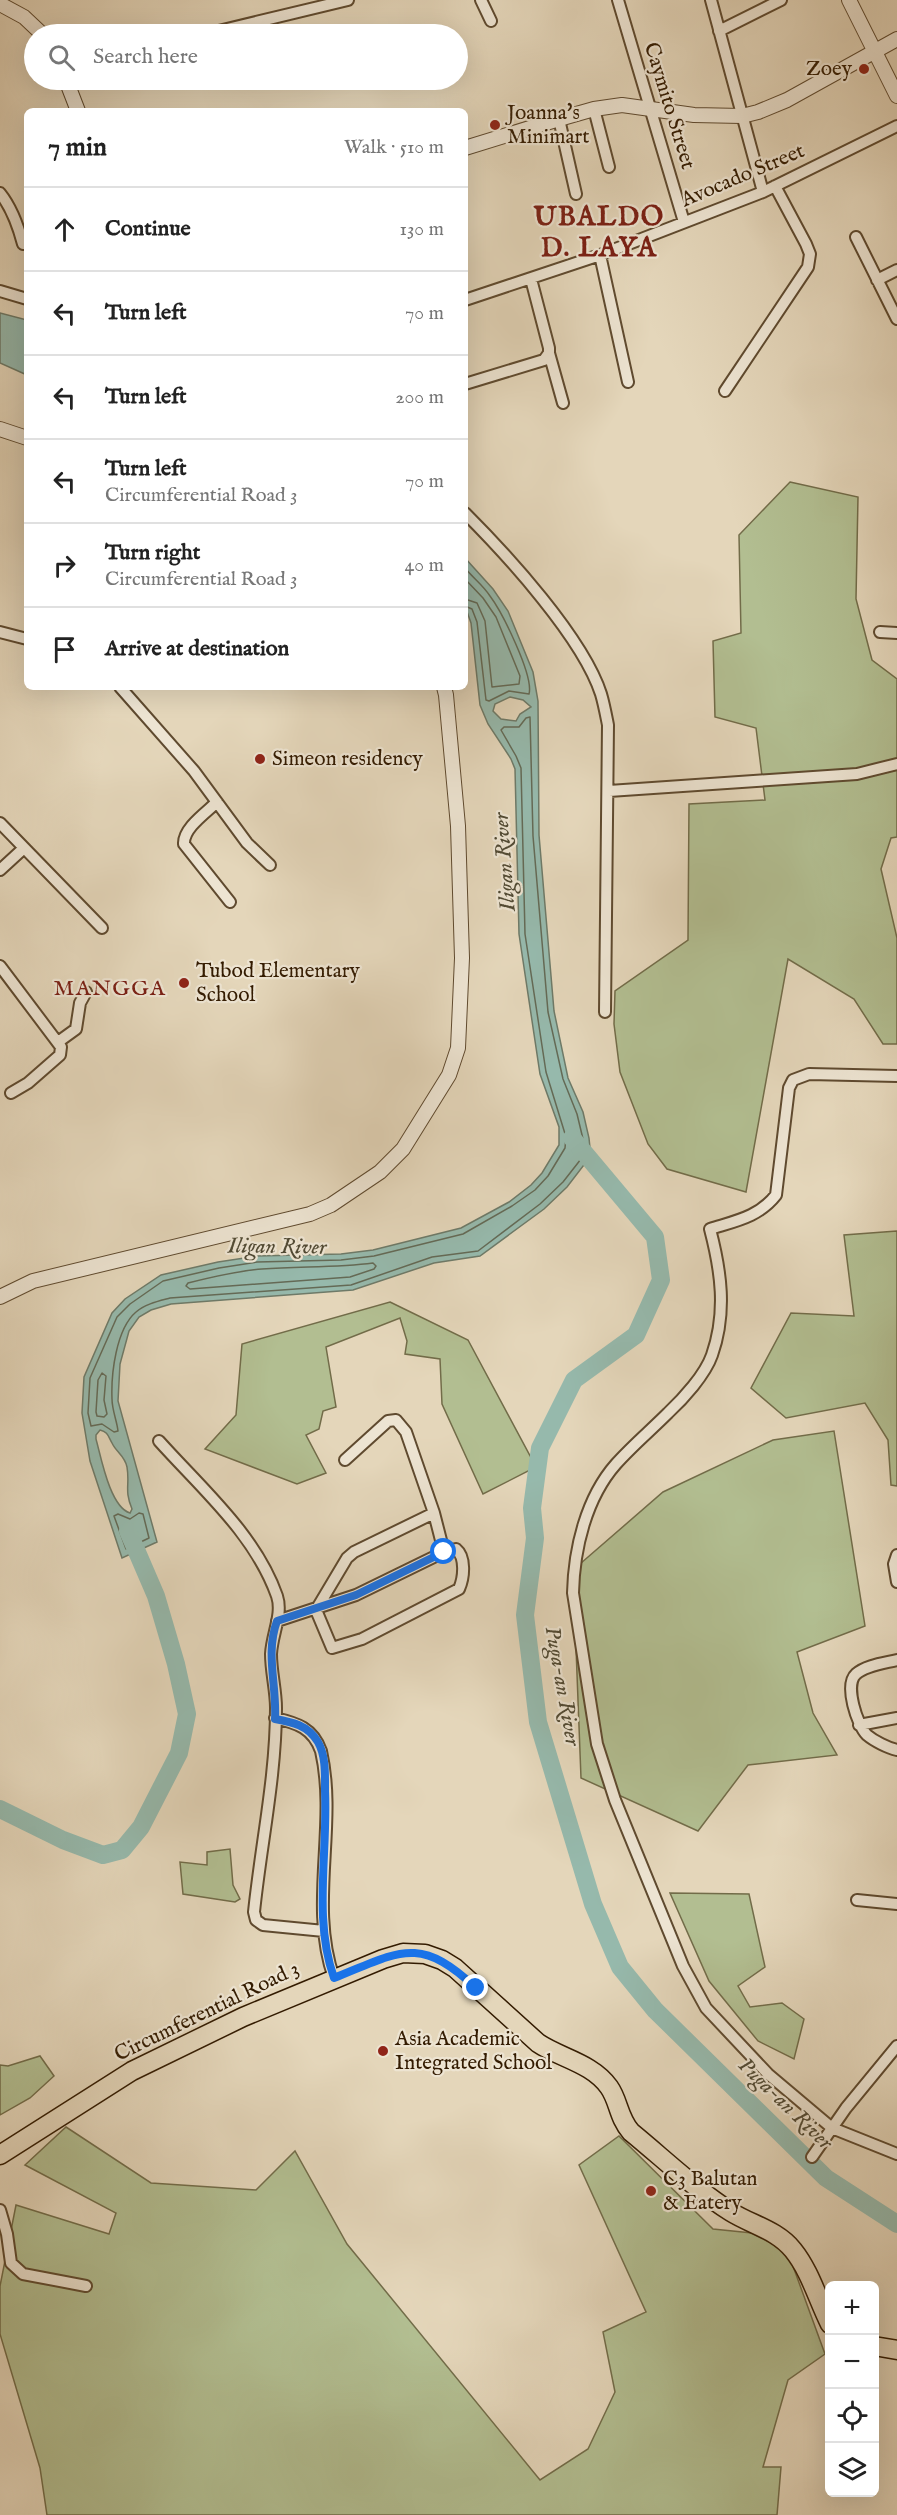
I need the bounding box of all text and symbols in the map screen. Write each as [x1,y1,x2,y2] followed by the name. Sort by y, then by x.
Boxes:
[24,24,468,90] search box
[637,39,701,173] street label: Caymito Street
[45,41,78,74] icon: search
[93,43,198,71] text: Search here
[806,56,853,83] place label: Zoey
[857,62,871,76] marker: Zoey
[505,100,589,151] place label: Joanna's Minimart
[488,118,502,132] marker: Joanna's Minimart
[48,131,107,164] text: 7 min
[344,135,444,160] text: Walk · 510 m
[676,138,809,215] street label: Avocado Street
[532,201,665,266] district label: UBALDO D. LAYA
[48,213,81,246] icon: ahead
[105,215,191,243] text: Continue
[399,217,444,242] text: 130 m
[48,297,81,330] icon: left
[105,299,187,327] text: Turn left
[405,301,444,326] text: 70 m
[48,381,81,414] icon: left
[105,383,187,411] text: Turn left
[395,385,444,410] text: 200 m
[105,455,187,483] text: Turn left
[48,465,81,498] icon: left
[405,469,444,494] text: 70 m
[105,483,298,508] text: Circumferential Road 3
[105,539,200,567] text: Turn right
[48,549,81,582] icon: right
[405,553,444,578] text: 40 m
[105,567,298,592] text: Circumferential Road 3
[48,633,81,666] icon: arrive
[105,635,289,663] text: Arrive at destination
[272,746,423,773] place label: Simeon residency
[253,752,267,766] marker: Simeon residency
[487,810,522,913] water label: Iligan River
[196,958,360,1009] place label: Tubod Elementary School
[53,975,167,1003] district label: MANGGA
[177,976,191,990] marker: Tubod Elementary School
[226,1232,328,1262] water label: Iligan River
[430,1538,456,1564] route start
[538,1624,587,1750] water label: Puga-an River
[110,1956,304,2068] street label: Circumferential Road 3
[462,1974,488,2000] route end
[394,2026,552,2077] place label: Asia Academic Integrated School
[376,2044,390,2058] marker: Asia Academic Integrated School
[732,2052,839,2157] water label: Puga-an River
[663,2166,757,2217] place label: C3 Balutan & Eatery
[644,2184,658,2198] marker: C3 Balutan & Eatery
[825,2281,879,2497] map controls
[825,2281,879,2335] button: +
[825,2335,879,2389] button: −
[825,2389,879,2443] button: locate
[825,2443,879,2497] button: layers

